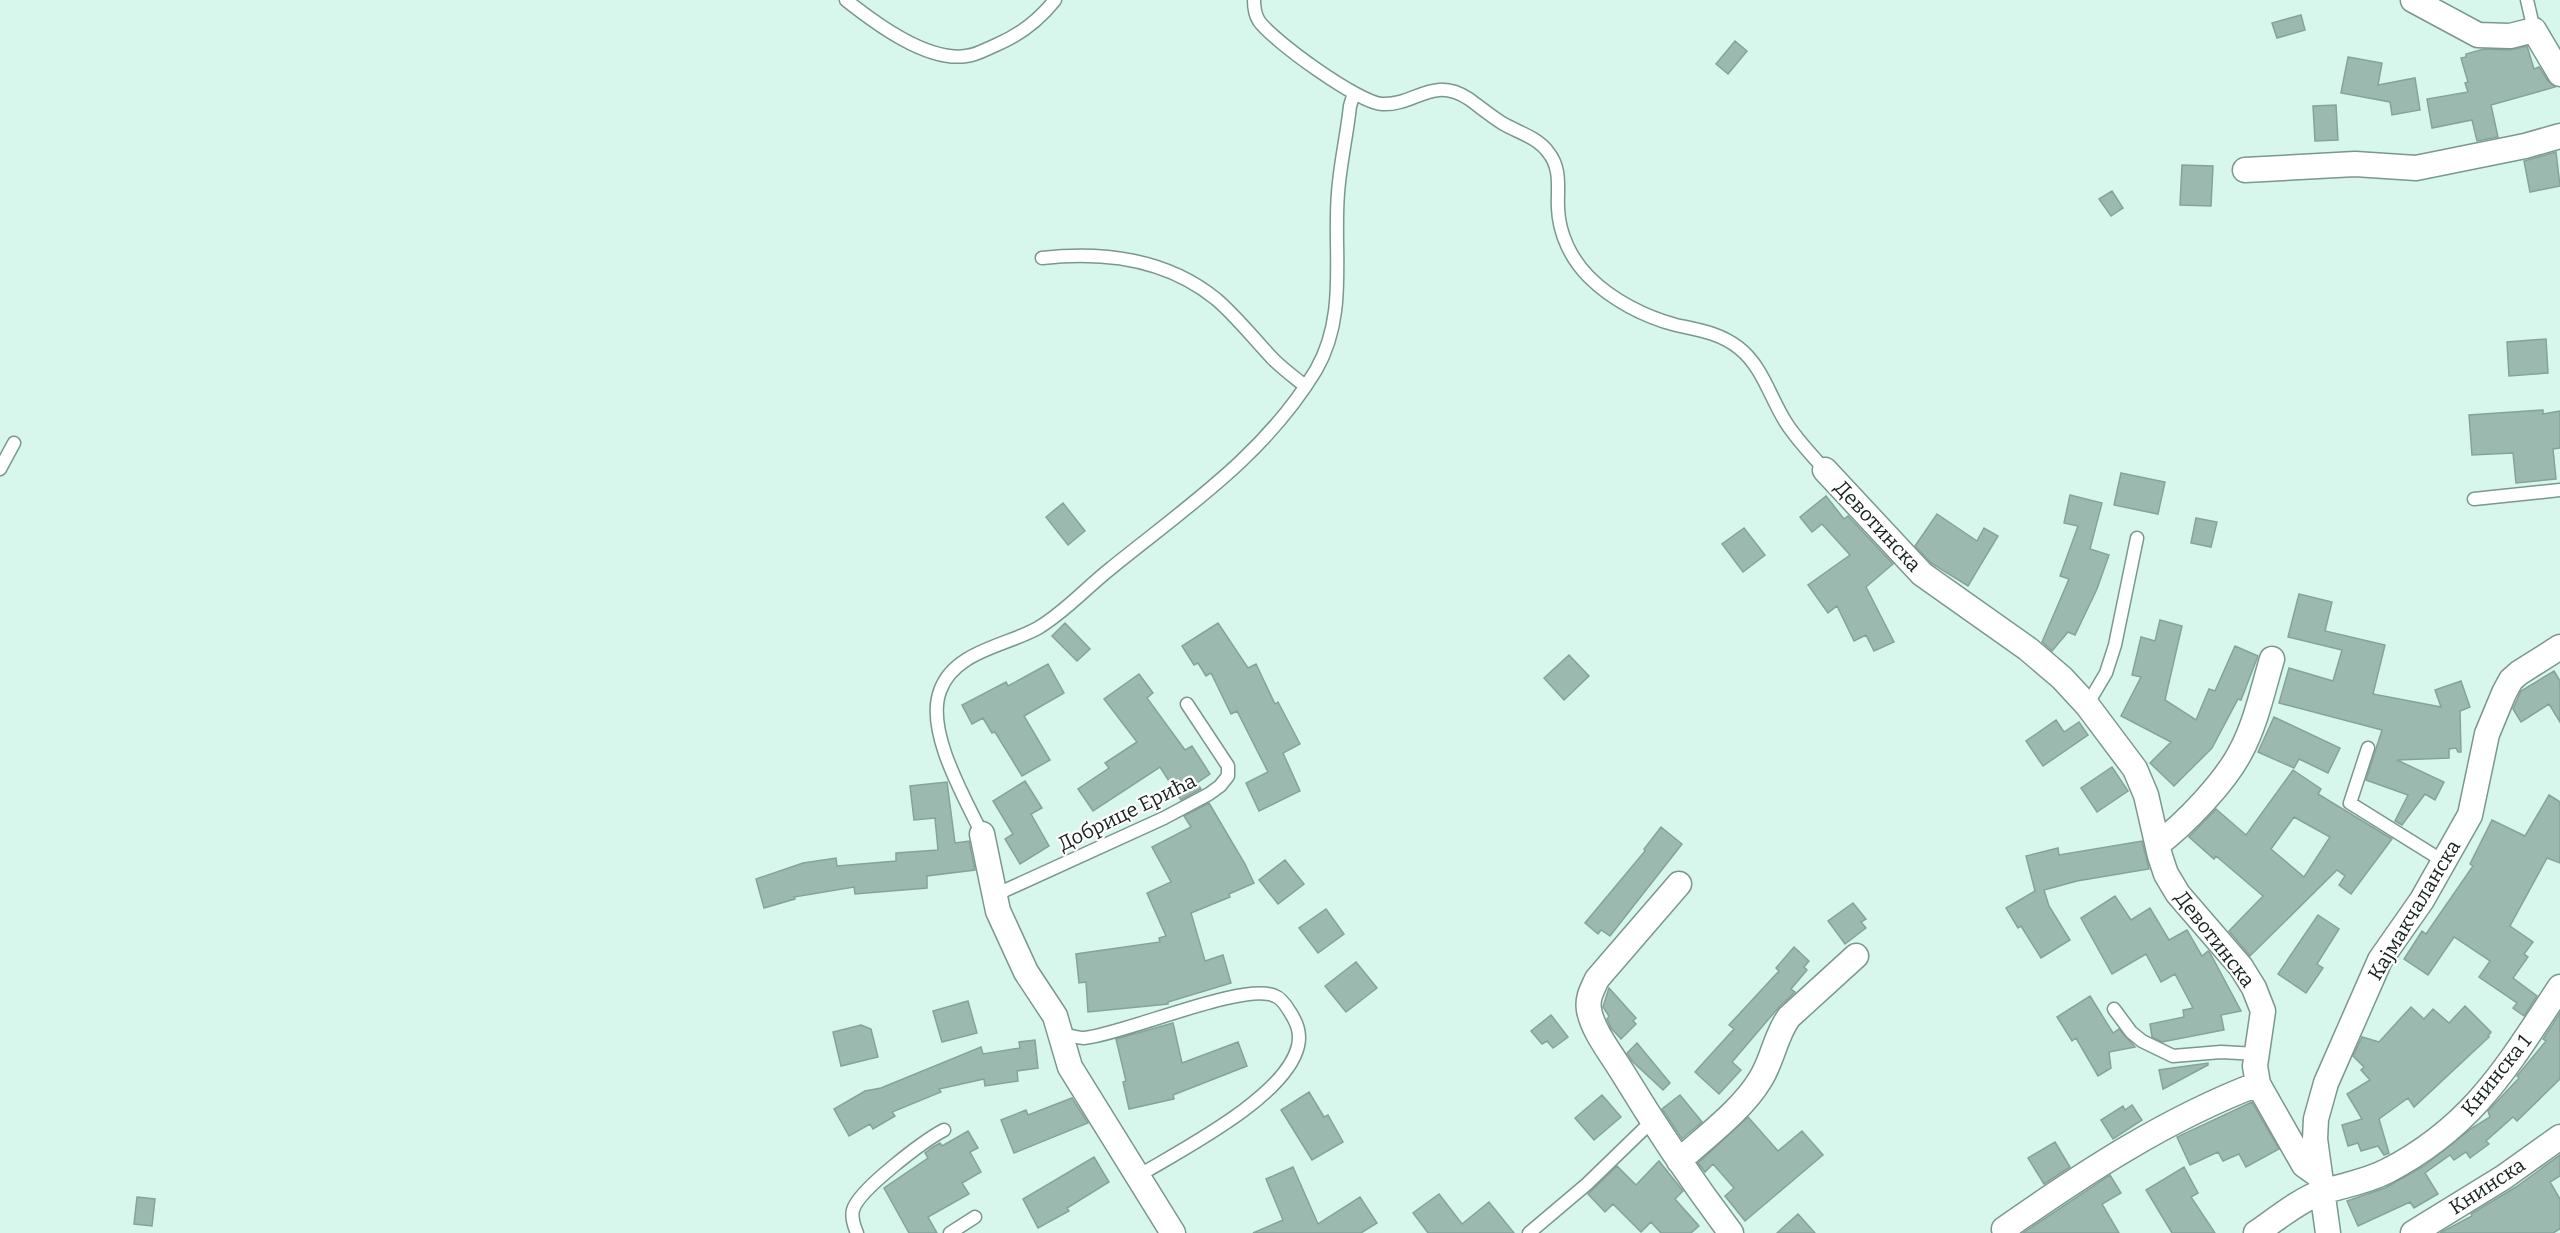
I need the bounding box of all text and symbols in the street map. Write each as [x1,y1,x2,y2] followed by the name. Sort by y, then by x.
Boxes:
[1830,476,1926,576] street label: Девотинска
[1054,768,1200,856] street label: Добрице Ерића
[2363,836,2465,984] street label: Кајмакчаланска
[2170,886,2260,992] street label: Девотинска
[2456,1029,2536,1121] street label: Книнска 1
[2445,1153,2529,1219] street label: Книнска

